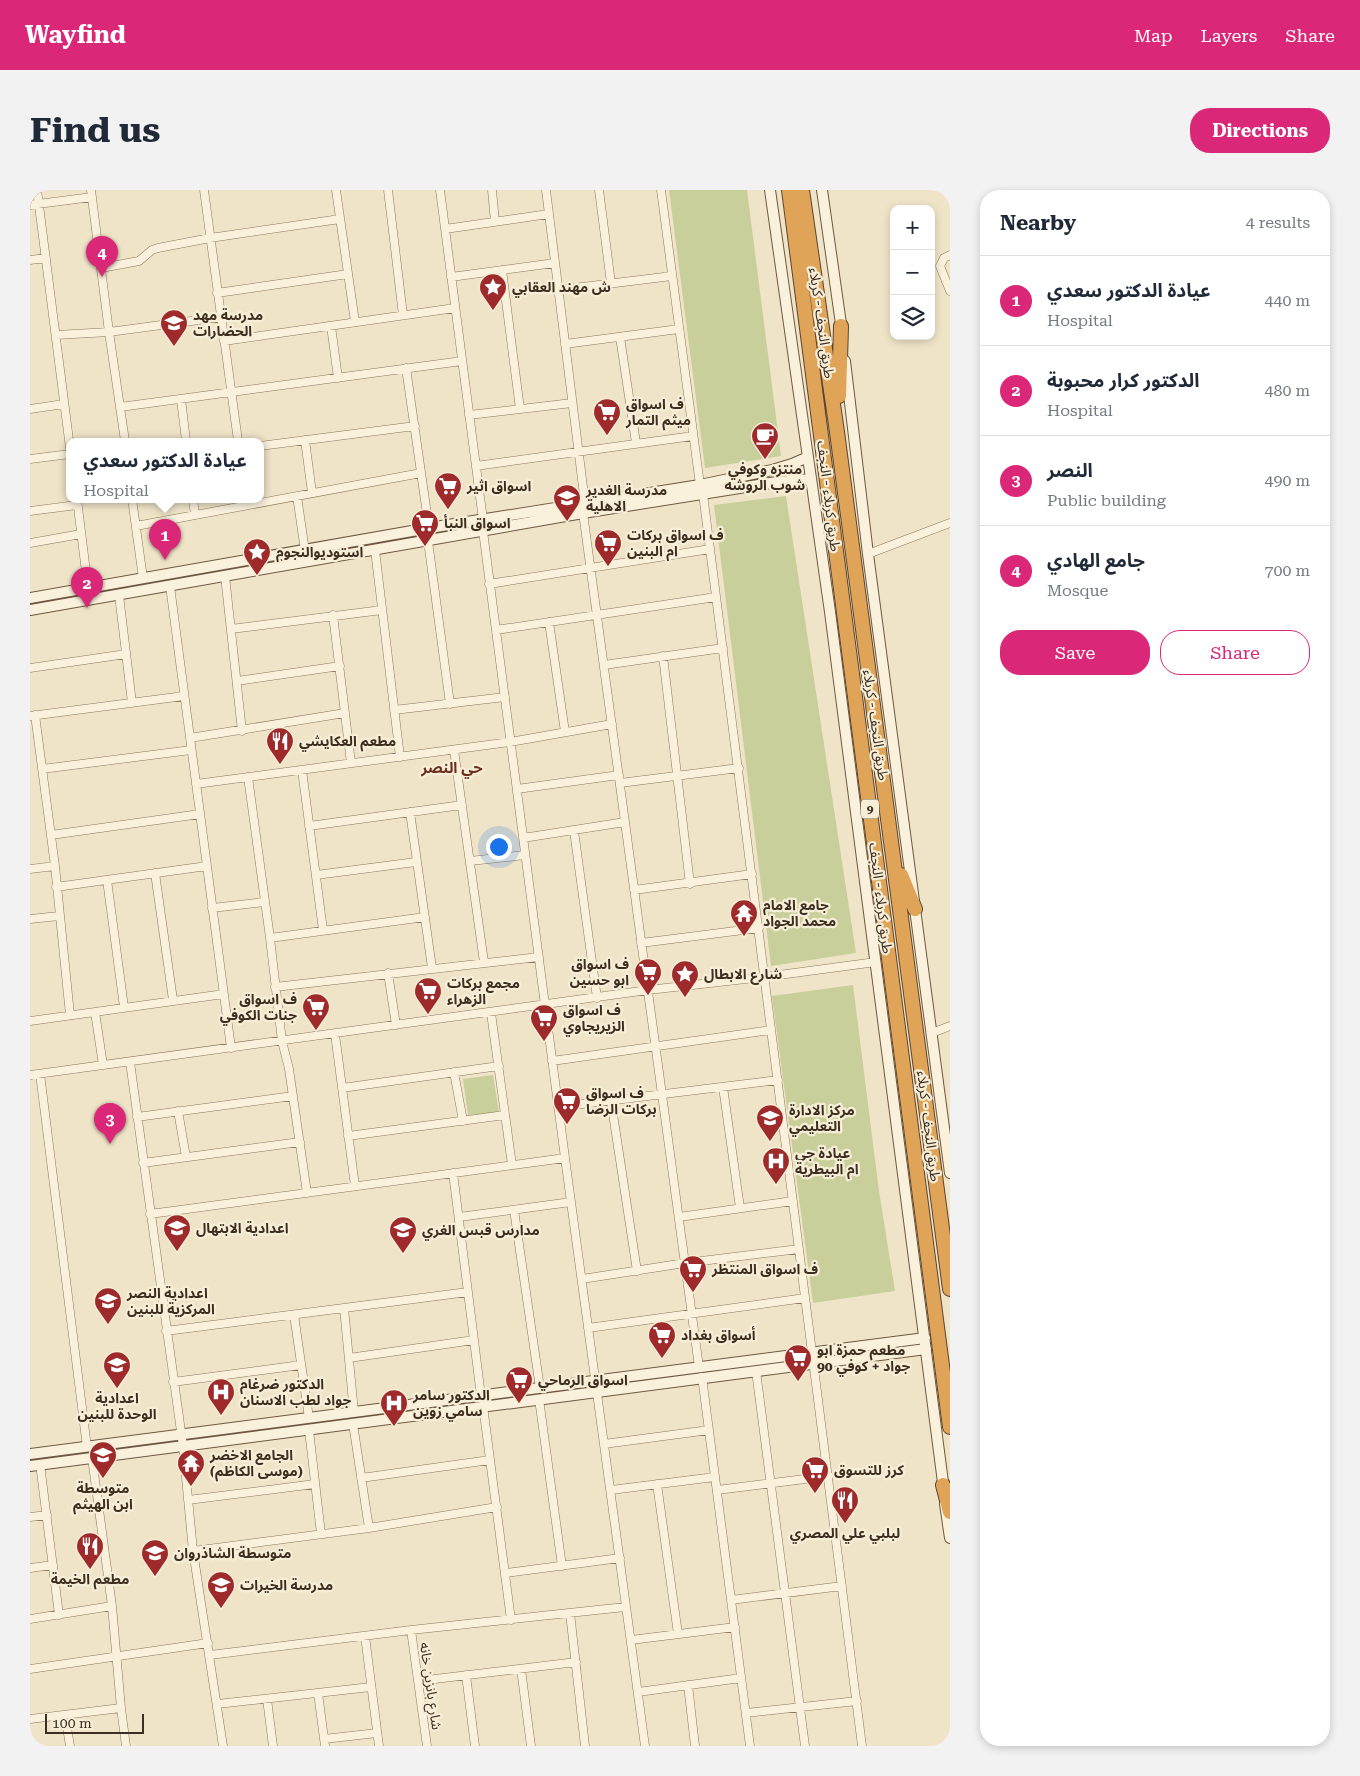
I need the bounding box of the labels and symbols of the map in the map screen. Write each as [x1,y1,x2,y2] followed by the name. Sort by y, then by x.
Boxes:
[86,236,118,277] pin: 4
[804,267,838,380] street label: طريق النجف - کربلاء
[478,272,508,311] place icon: ش مهند العقابي
[512,279,611,298] place label: ش مهند العقابي
[193,307,263,340] place label: مدرسة مهد الحضارات
[159,308,189,347] school or university icon: مدرسة مهد الحضارات
[625,396,691,431] place label: ف اسواق ميثم التمار
[592,397,622,436] supermarket icon: ف اسواق ميثم التمار
[750,421,780,460] cafe icon: منتزه وكوفي شوب الروشه
[812,440,844,553] street label: طريق کربلاء - النجف
[725,461,805,494] place label: منتزه وكوفي شوب الروشه
[433,471,463,510] supermarket icon: اسواق اثير
[466,478,532,495] place label: اسواق اثير
[585,482,667,514] place label: مدرسة الغدير الاهلية
[552,483,582,522] school or university icon: مدرسة الغدير الاهلية
[410,508,440,547] supermarket icon: اسواق النبأ
[444,514,511,531] place label: اسواق النبأ
[149,519,181,560] pin: 1
[627,527,724,562] place label: ف اسواق بركات ام البنين
[593,528,623,567] supermarket icon: ف اسواق بركات ام البنين
[242,537,272,576] place icon: استوديوالنجوم
[276,544,363,563] place label: استوديوالنجوم
[71,567,103,608] pin: 2
[858,669,892,782] street label: طريق النجف - کربلاء
[265,726,295,765] restaurant icon: مطعم العكايشي
[299,733,396,752] place label: مطعم العكايشي
[420,759,483,779] district label: حي النصر
[861,800,879,818] road number: 9
[486,834,512,860] your location
[864,842,896,955] street label: طريق کربلاء - النجف
[763,897,836,929] place label: جامع الامام محمد الجواد
[729,898,759,937] temple icon: جامع الامام محمد الجواد
[570,956,629,988] place label: ف اسواق ابو حسين
[633,957,663,996] supermarket icon: ف اسواق ابو حسين
[670,959,700,998] place icon: شارع الابطال
[704,966,782,985] place label: شارع الابطال
[447,975,520,1008] place label: مجمع بركات الزهراء
[413,976,443,1015] supermarket icon: مجمع بركات الزهراء
[220,991,297,1026] place label: ف اسواق جنات الكوفي
[301,992,331,1031] supermarket icon: ف اسواق جنات الكوفي
[563,1002,625,1037] place label: ف اسواق الزيريجاوي
[529,1003,559,1042] supermarket icon: ف اسواق الزيريجاوي
[912,1070,944,1183] street label: طريق النجف - کربلاء
[586,1085,657,1118] place label: ف اسواق بركات الرضا
[552,1086,582,1125] supermarket icon: ف اسواق بركات الرضا
[789,1102,855,1137] place label: مركز الادارة التعليمي
[94,1103,126,1144] pin: 3
[755,1103,785,1142] school or university icon: مركز الادارة التعليمي
[795,1145,859,1180] place label: عيادة جي ام البيطرية
[761,1146,791,1185] hospital icon: عيادة جي ام البيطرية
[162,1213,192,1252] school or university icon: اعدادية الابتهال
[388,1215,418,1254] school or university icon: مدارس قبس الغري
[196,1220,289,1237] place label: اعدادية الابتهال
[422,1222,540,1241] place label: مدارس قبس الغري
[678,1254,708,1293] supermarket icon: ف اسواق المنتظر
[711,1261,818,1278] place label: ف اسواق المنتظر
[126,1285,215,1318] place label: اعدادية النصر المركزية للبنين
[93,1286,123,1325] school or university icon: اعدادية النصر المركزية للبنين
[647,1320,677,1359] supermarket icon: أسواق بغداد
[681,1326,756,1343] place label: أسواق بغداد
[817,1342,911,1377] place label: مطعم حمزة ابو جواد + كوفي 90
[783,1343,813,1382] supermarket icon: مطعم حمزة ابو جواد + كوفي 90
[102,1350,132,1389] school or university icon: اعدادية الوحدة للبنين
[504,1365,534,1404] supermarket icon: اسواق الرماحي
[538,1372,628,1391] place label: اسواق الرماحي
[240,1376,351,1408] place label: الدكتور ضرغام جواد لطب الاسنان
[206,1377,236,1416] hospital icon: الدكتور ضرغام جواد لطب الاسنان
[412,1387,490,1422] place label: الدكتور سامر سامي زوين
[379,1388,409,1427] hospital icon: الدكتور سامر سامي زوين
[78,1390,157,1422] place label: اعدادية الوحدة للبنين
[88,1440,118,1479] school or university icon: متوسطة ابن الهيثم
[209,1447,303,1482] place label: الجامع الاخضر (موسى الكاظم)
[176,1448,206,1487] temple icon: الجامع الاخضر (موسى الكاظم)
[800,1455,830,1494] supermarket icon: كرز للتسوق
[834,1462,905,1479] place label: كرز للتسوق
[73,1480,133,1515] place label: متوسطة ابن الهيثم
[830,1485,860,1524] restaurant icon: لبلبي علي المصري
[790,1525,900,1544] place label: لبلبي علي المصري
[75,1531,105,1570] restaurant icon: مطعم الخيمة
[140,1538,170,1577] school or university icon: متوسطة الشاذروان
[174,1545,291,1562] place label: متوسطة الشاذروان
[206,1570,236,1609] school or university icon: مدرسة الخيرات
[51,1571,129,1590] place label: مطعم الخيمة
[240,1577,333,1594] place label: مدرسة الخيرات
[414,1641,445,1731] street label: شارع بانزين خانه
[45,1711,144,1734] scale bar

